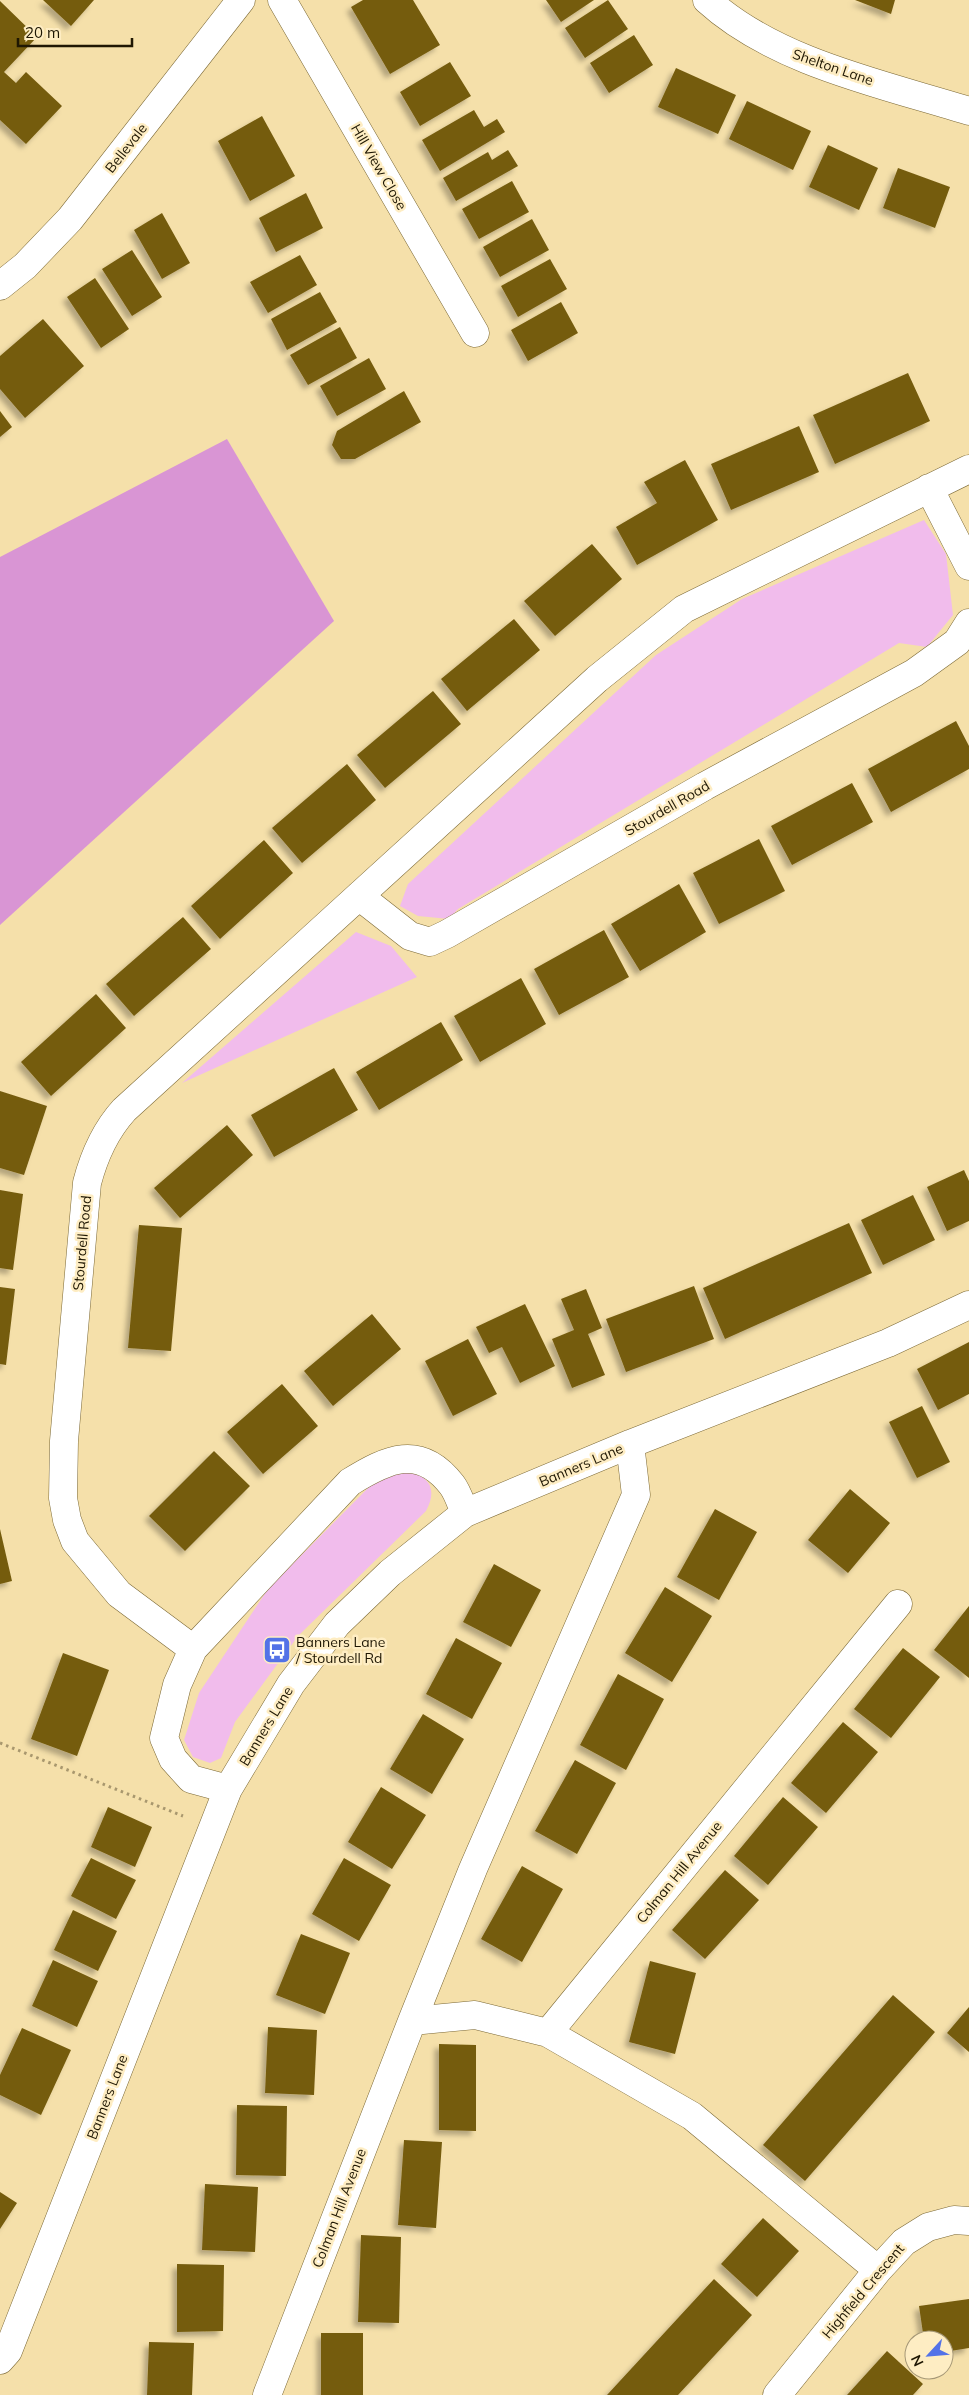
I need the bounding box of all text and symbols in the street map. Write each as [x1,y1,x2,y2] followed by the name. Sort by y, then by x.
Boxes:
[18,15,131,47] scale bar
[25,23,60,42] text: 20 m
[790,45,876,89] street label: Shelton Lane
[101,120,151,176] street label: Bellevale
[347,121,411,213] street label: Hill View Close
[621,776,713,840] street label: Stourdell Road
[69,1195,95,1291] street label: Stourdell Road
[536,1439,626,1491] street label: Banners Lane
[295,1633,385,1667] place label: Banners Lane / Stourdell Rd
[262,1635,292,1665] bus stop icon: Banners Lane / Stourdell Rd
[235,1683,297,1769] street label: Banners Lane
[632,1817,726,1927] street label: Colman Hill Avenue
[83,2052,131,2142] street label: Banners Lane
[308,2146,370,2270] street label: Colman Hill Avenue
[818,2240,908,2342] street label: Highfield Crescent
[904,2330,954,2380] north arrow
[907,2352,928,2369] text: N

